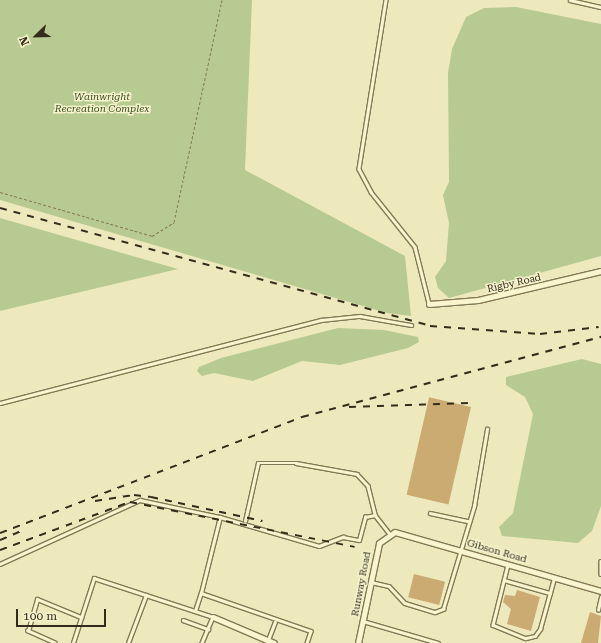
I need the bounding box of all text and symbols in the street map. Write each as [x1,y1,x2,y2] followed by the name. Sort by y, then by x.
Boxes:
[16,16,56,56] north arrow
[17,34,32,47] text: N
[55,90,149,114] park label: Wainwright Recreation Complex
[486,271,542,295] street label: Rigby Road
[466,537,528,565] street label: Gibson Road
[349,551,373,617] street label: Runway Road
[18,601,108,627] scale bar
[23,609,57,623] text: 100 m

